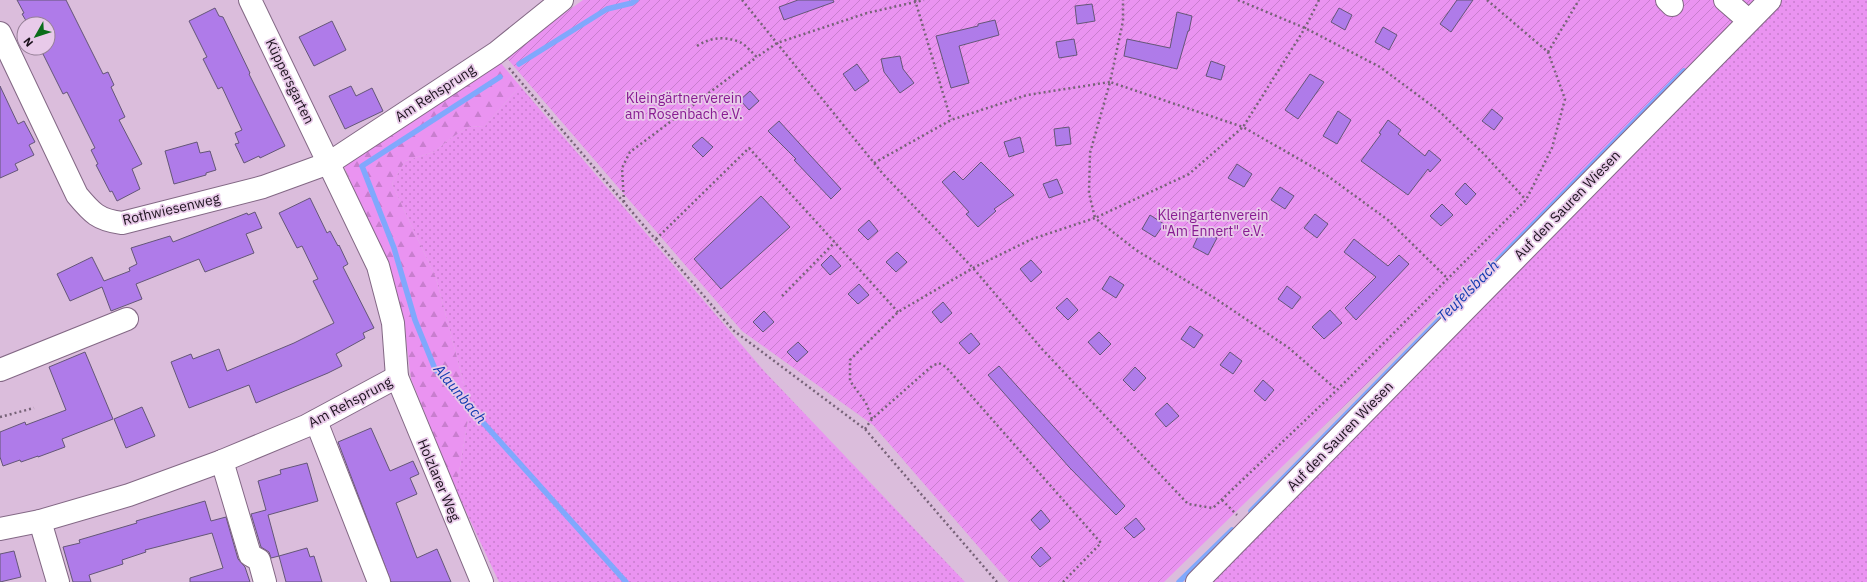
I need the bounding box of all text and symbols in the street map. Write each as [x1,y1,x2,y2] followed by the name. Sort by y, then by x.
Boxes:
[16,16,56,56] north arrow
[20,35,36,50] text: N
[262,35,318,127] street label: Küppersgarten
[391,60,479,126] street label: Am Rehsprung
[625,89,743,123] park label: Kleingärtnerverein am Rosenbach e.V.
[1510,146,1624,264] street label: Auf den Sauren Wiesen
[121,189,222,229] street label: Rothwiesenweg
[1158,206,1268,240] park label: Kleingartenverein "Am Ennert" e.V.
[1433,256,1503,326] water label: Teufelsbach
[429,359,491,427] water label: Alaunbach
[305,372,395,432] street label: Am Rehsprung
[1283,377,1397,495] street label: Auf den Sauren Wiesen
[414,436,465,525] street label: Holzlarer Weg

